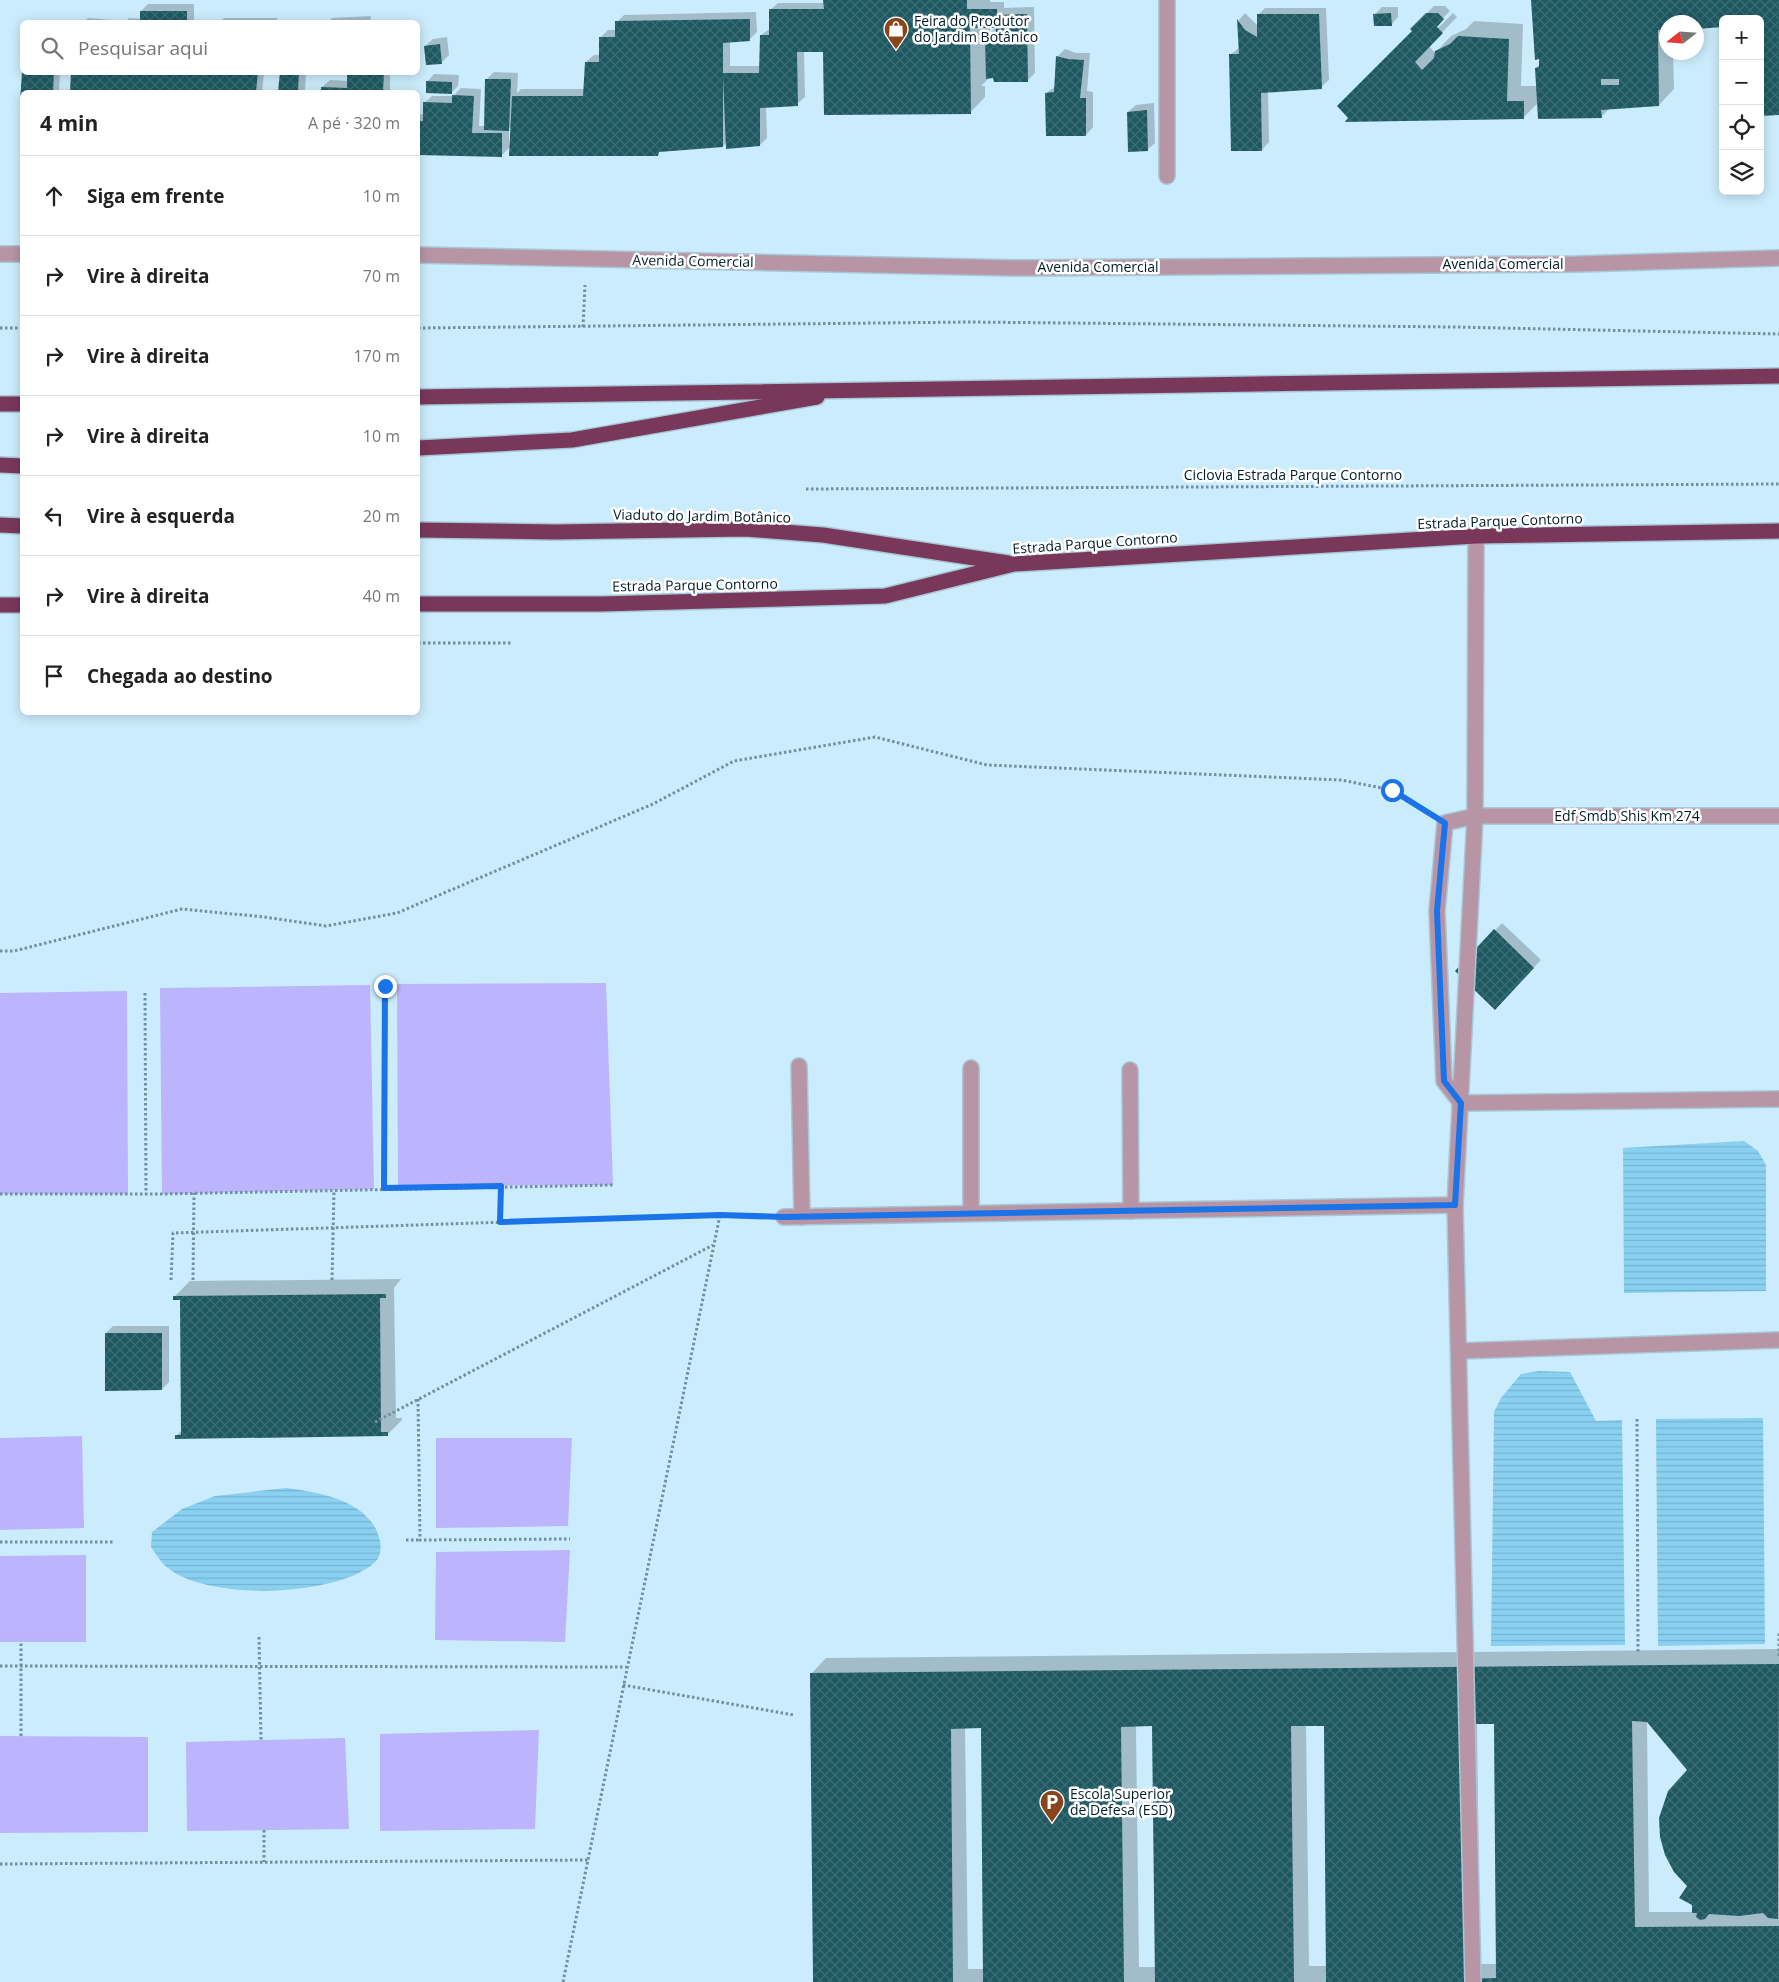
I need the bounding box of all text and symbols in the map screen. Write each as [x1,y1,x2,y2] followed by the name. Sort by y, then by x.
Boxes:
[914,11,1038,46] place label: Feira do Produtor do Jardim Botânico
[1659,15,1704,60] north arrow
[1719,15,1764,195] map controls
[1719,15,1764,60] button: +
[883,16,909,50] shop icon: Feira do Produtor do Jardim Botânico
[20,20,420,75] search box
[38,34,66,62] icon: search
[78,35,208,61] text: Pesquisar aqui
[1719,60,1764,105] button: −
[1719,105,1764,150] button: locate
[40,109,98,137] text: 4 min
[308,112,400,134] text: A pé · 320 m
[1719,150,1764,195] button: layers
[40,182,68,210] icon: ahead
[87,183,224,209] text: Siga em frente
[363,185,400,207] text: 10 m
[632,250,754,271] street label: Avenida Comercial
[1442,254,1564,273] street label: Avenida Comercial
[1037,257,1159,276] street label: Avenida Comercial
[40,262,68,290] icon: right
[87,263,210,289] text: Vire à direita
[363,265,400,287] text: 70 m
[40,342,68,370] icon: right
[87,343,210,369] text: Vire à direita
[354,345,400,367] text: 170 m
[40,422,68,450] icon: right
[87,423,210,449] text: Vire à direita
[363,425,400,447] text: 10 m
[1184,465,1402,484] street label: Ciclovia Estrada Parque Contorno
[40,502,68,530] icon: left
[87,503,235,529] text: Vire à esquerda
[613,504,791,527] street label: Viaduto do Jardim Botânico
[363,505,400,527] text: 20 m
[1417,508,1583,533] street label: Estrada Parque Contorno
[1012,527,1178,558] street label: Estrada Parque Contorno
[612,574,778,595] street label: Estrada Parque Contorno
[40,582,68,610] icon: right
[87,583,210,609] text: Vire à direita
[363,585,400,607] text: 40 m
[40,662,68,690] icon: arrive
[87,663,273,689] text: Chegada ao destino
[1381,779,1404,802] route start
[1554,806,1700,825] street label: Edf Smdb Shis Km 274
[374,975,397,998] route end
[1070,1784,1173,1819] place label: Escola Superior de Defesa (ESD)
[1039,1789,1065,1823] parking icon: Escola Superior de Defesa (ESD)

